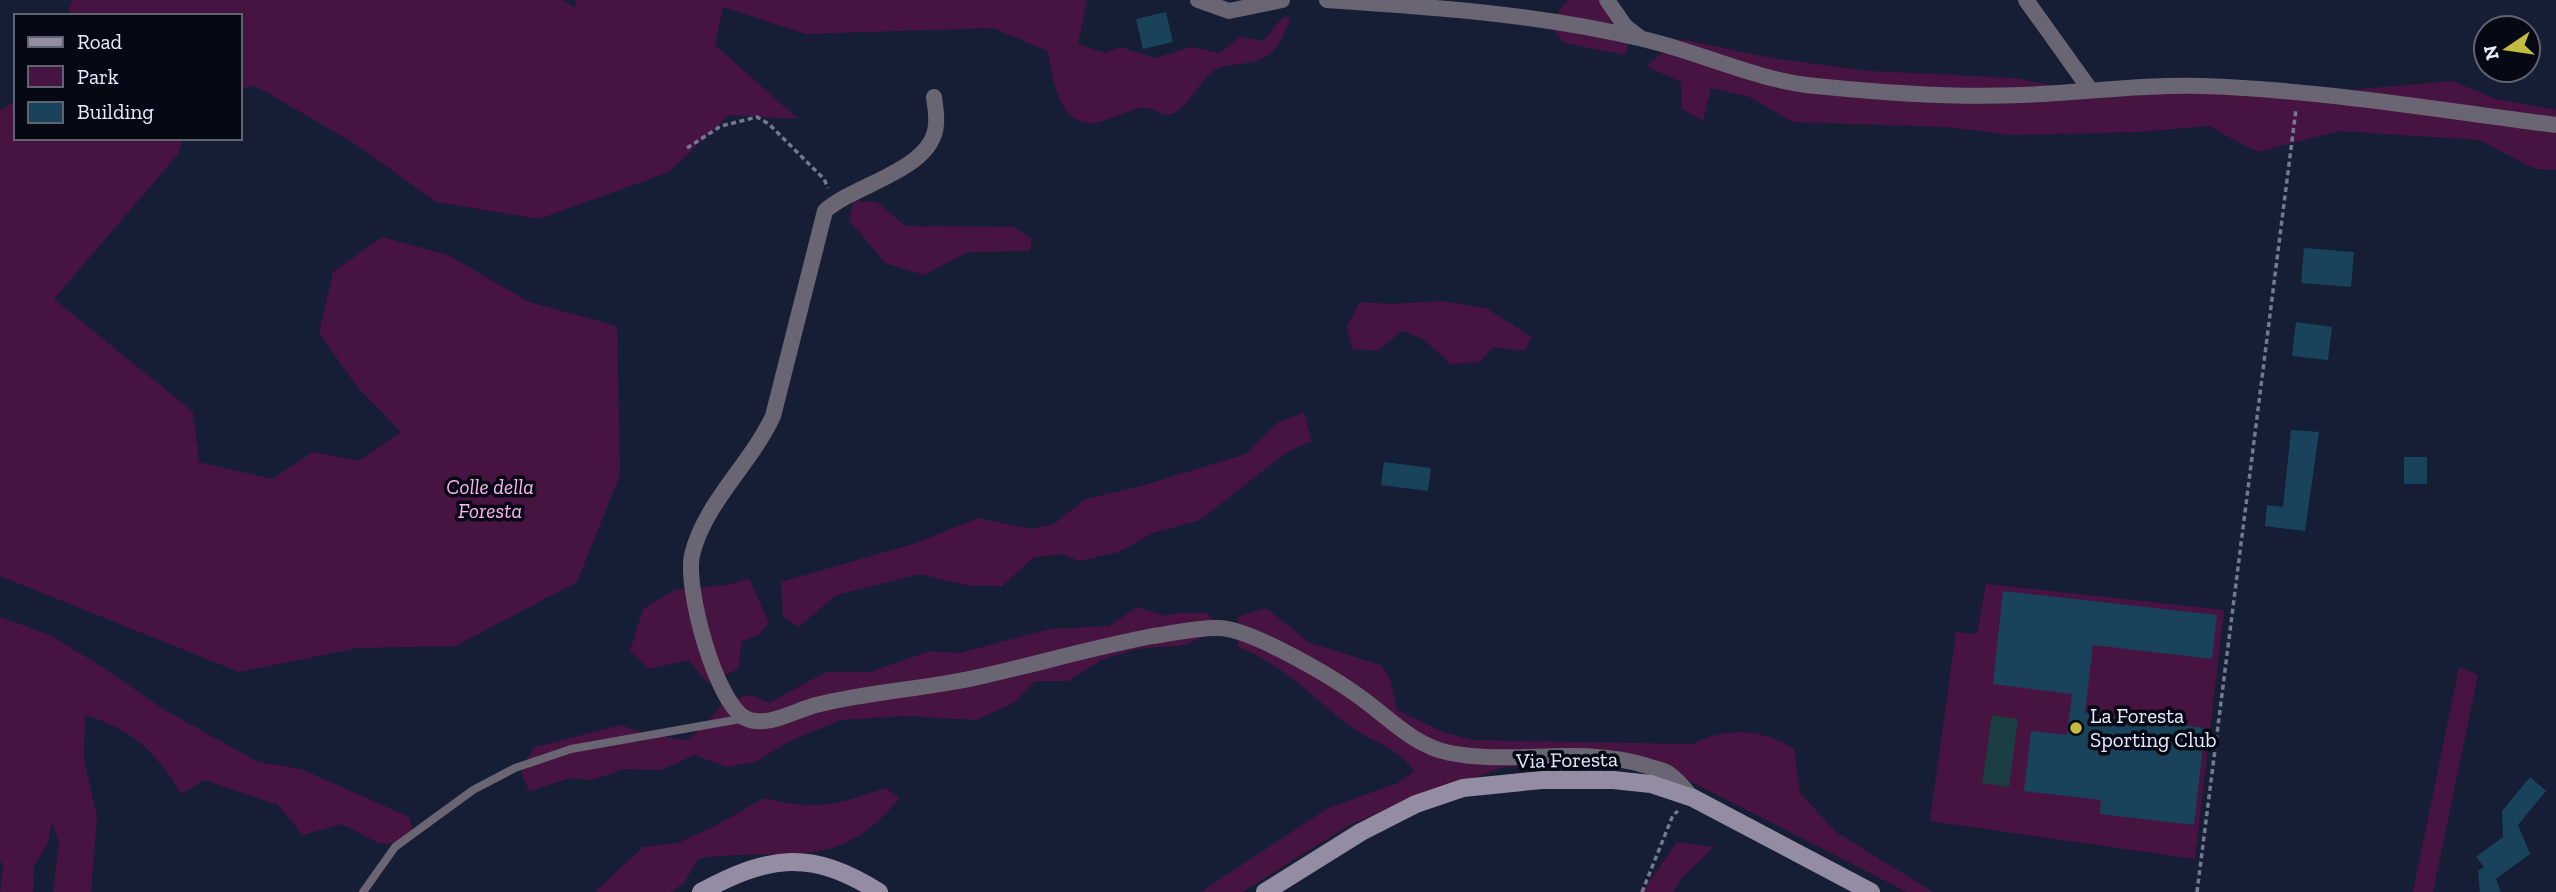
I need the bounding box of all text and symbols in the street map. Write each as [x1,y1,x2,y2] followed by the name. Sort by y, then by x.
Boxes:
[14,14,242,140] legend
[2472,14,2542,84] north arrow
[77,29,123,54] text: Road
[2478,43,2504,62] text: N
[77,64,119,89] text: Park
[77,99,154,124] text: Building
[446,474,534,523] park label: Colle della Foresta
[2090,703,2216,752] place label: La Foresta Sporting Club
[2068,720,2084,736] marker: La Foresta Sporting Club
[1515,746,1618,773] street label: Via Foresta

